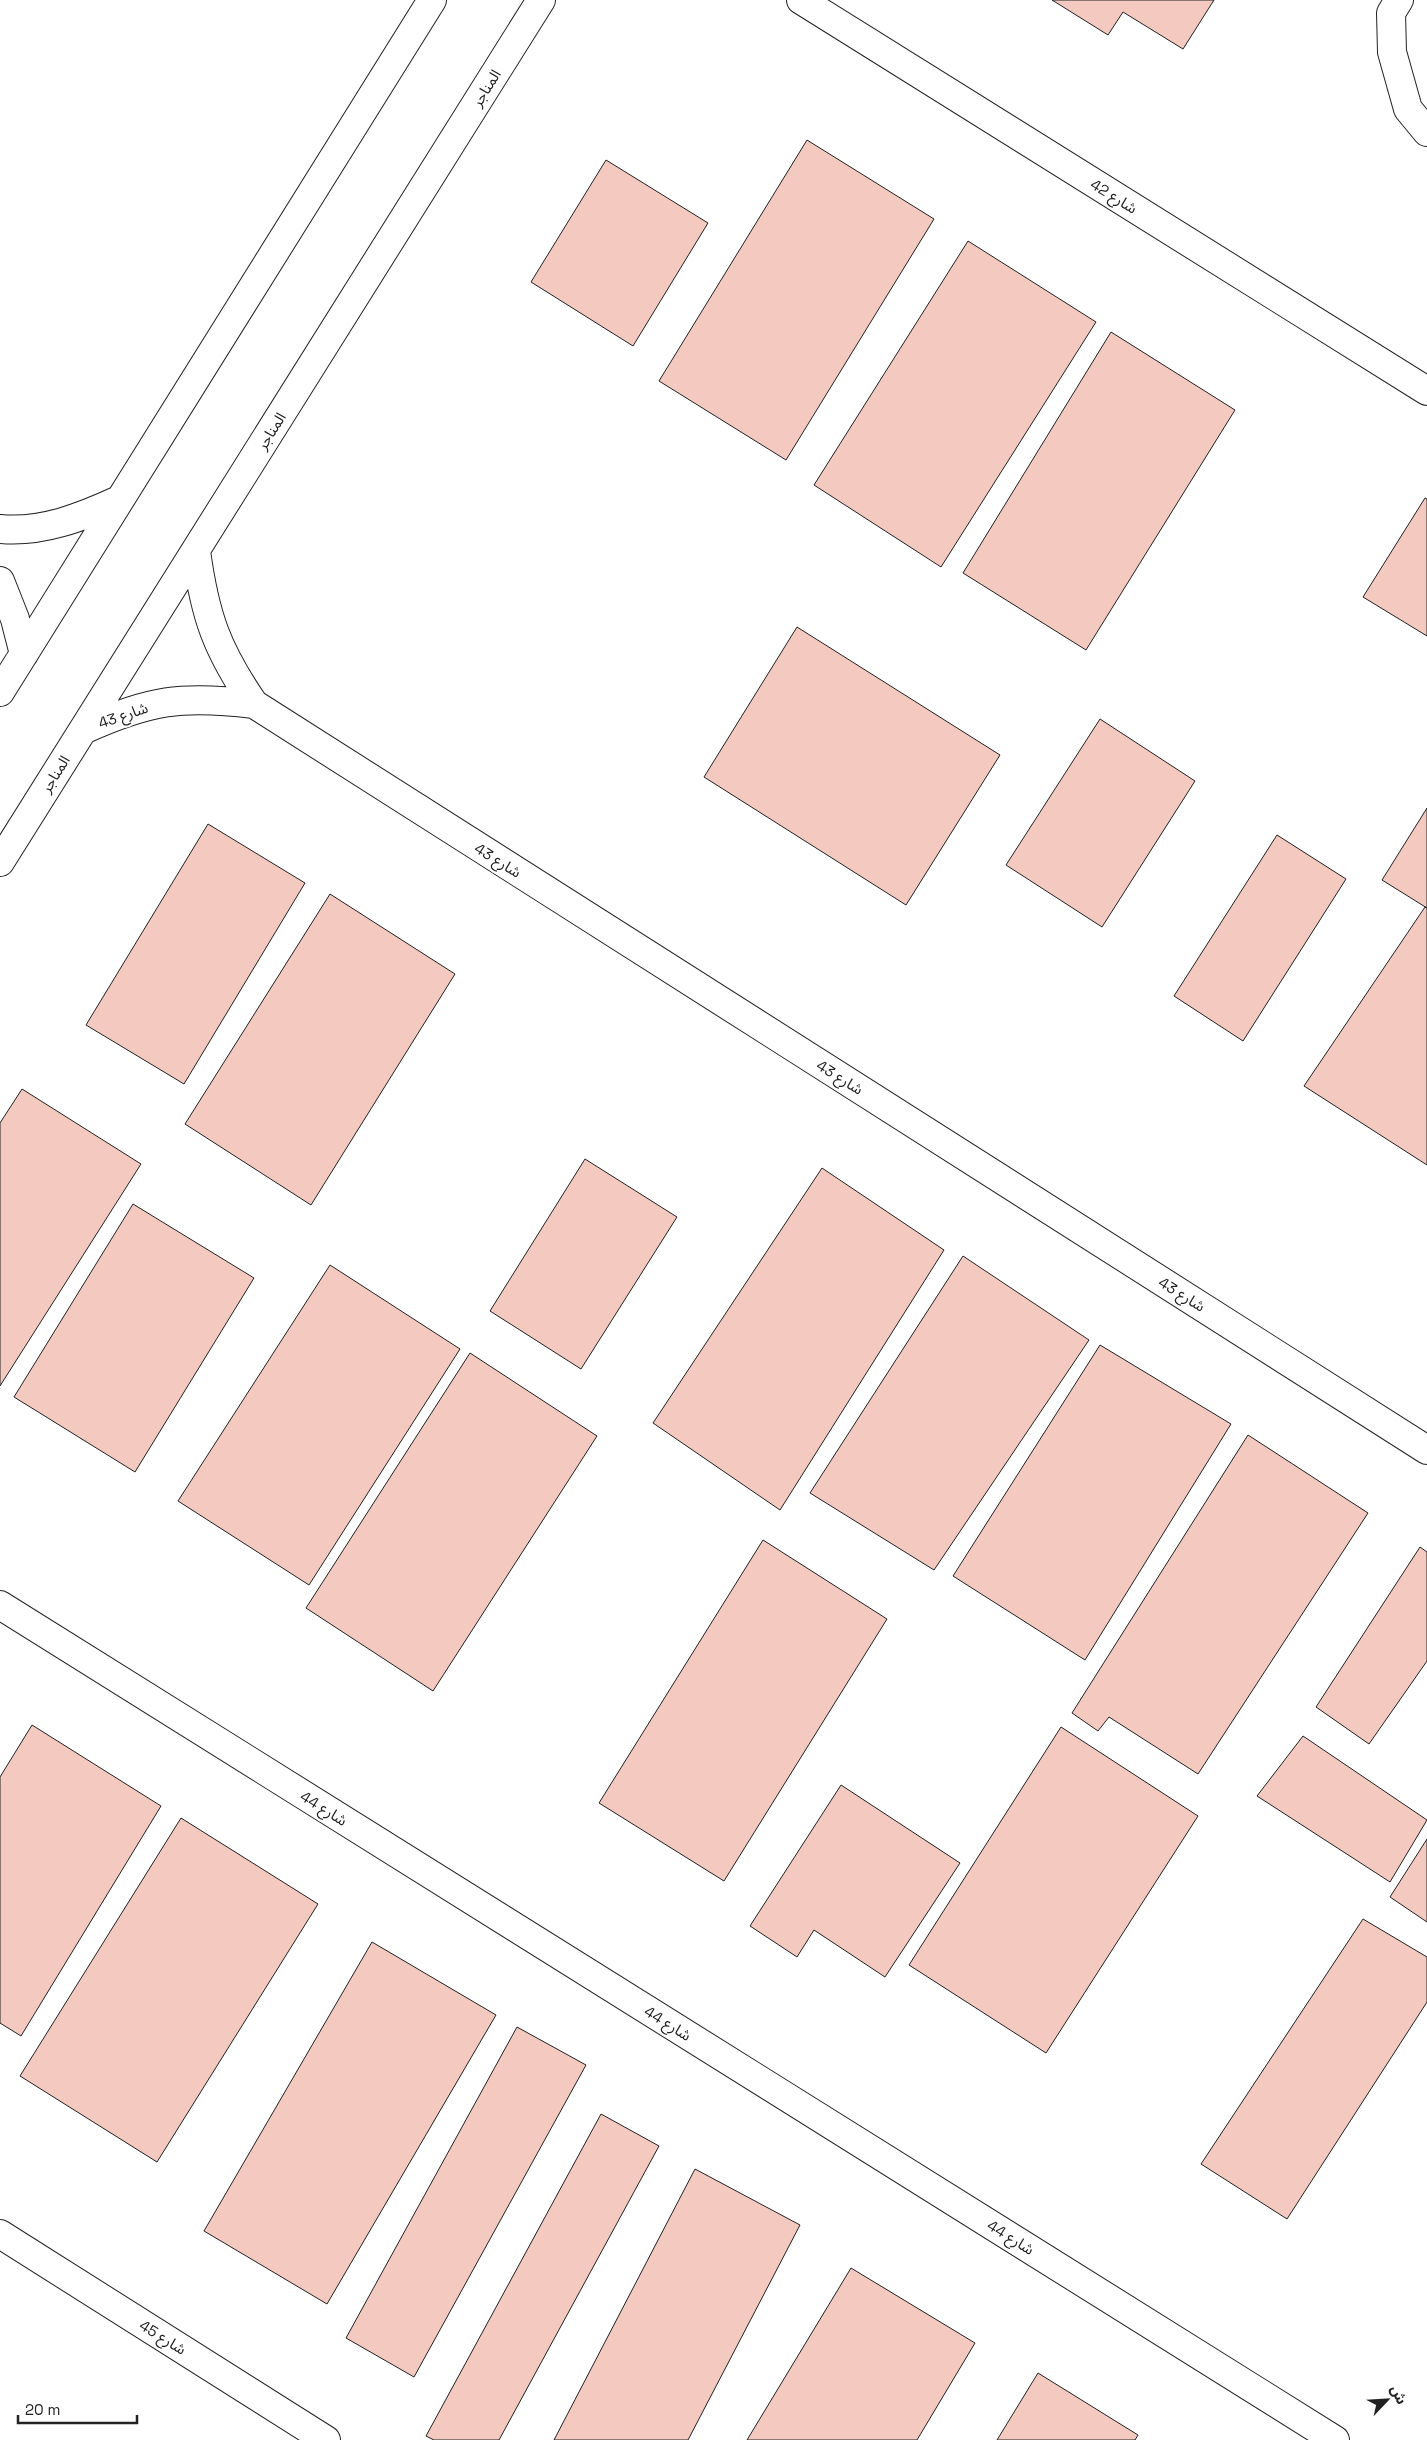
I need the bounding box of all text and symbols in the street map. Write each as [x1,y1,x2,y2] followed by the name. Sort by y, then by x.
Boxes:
[467,66,505,111] street label: المناجر
[1086,174,1141,220] street label: شارع 42
[252,409,290,454] street label: المناجر
[96,698,152,735] street label: شارع 43
[36,752,74,797] street label: المناجر
[470,838,525,884] street label: شارع 43
[812,1055,867,1101] street label: شارع 43
[1154,1272,1209,1318] street label: شارع 43
[295,1786,351,1832] street label: شارع 44
[639,2001,695,2047] street label: شارع 44
[982,2215,1038,2261] street label: شارع 44
[135,2315,190,2361] street label: شارع 45
[1362,2375,1412,2425] north arrow
[1387,2382,1411,2407] text: ش
[18,2392,136,2424] scale bar
[25,2400,60,2419] text: 20 m

